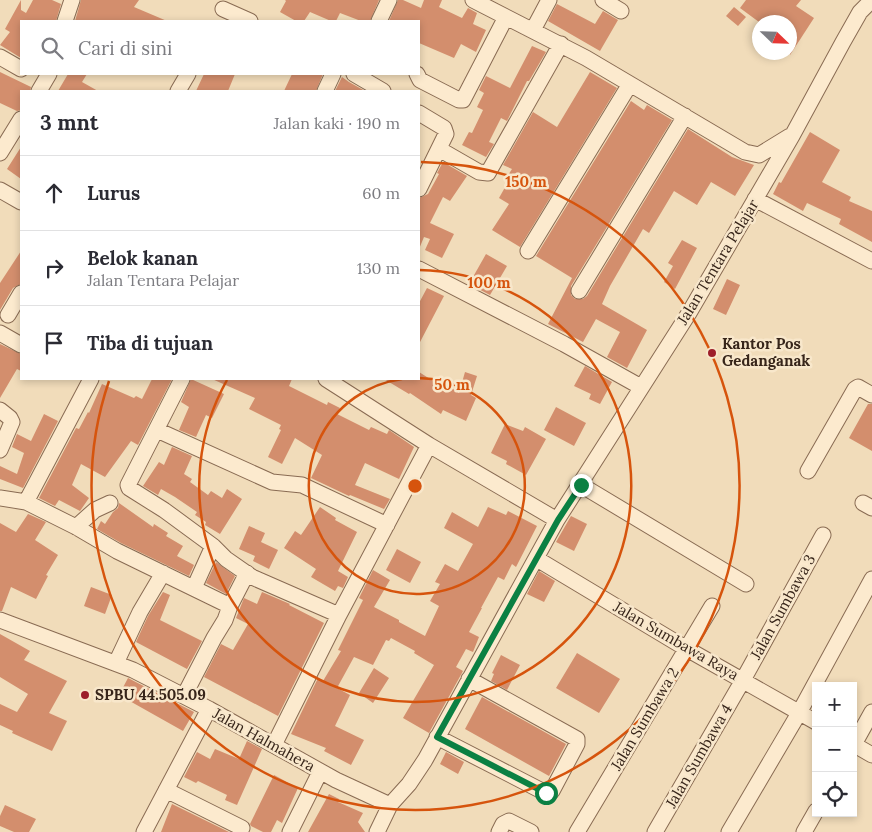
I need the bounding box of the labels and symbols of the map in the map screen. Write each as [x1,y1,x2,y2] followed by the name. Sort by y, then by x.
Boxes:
[752,15,797,60] north arrow
[505,172,547,191] text: 150 m
[672,195,763,329] street label: Jalan Tentara Pelajar
[468,273,511,292] text: 100 m
[722,334,810,370] place label: Kantor Pos Gedanganak
[706,347,718,359] marker: Kantor Pos Gedanganak
[434,375,470,394] text: 50 m
[570,474,593,497] route end
[406,477,424,495] centre of rings
[745,551,819,663] street label: Jalan Sumbawa 3
[609,597,742,684] street label: Jalan Sumbawa Raya
[606,664,683,774] street label: Jalan Sumbawa 2
[95,685,206,704] place label: SPBU 44.505.09
[79,689,91,701] marker: SPBU 44.505.09
[661,700,736,812] street label: Jalan Sumbawa 4
[209,703,319,776] street label: Jalan Halmahera
[535,782,558,805] route start

